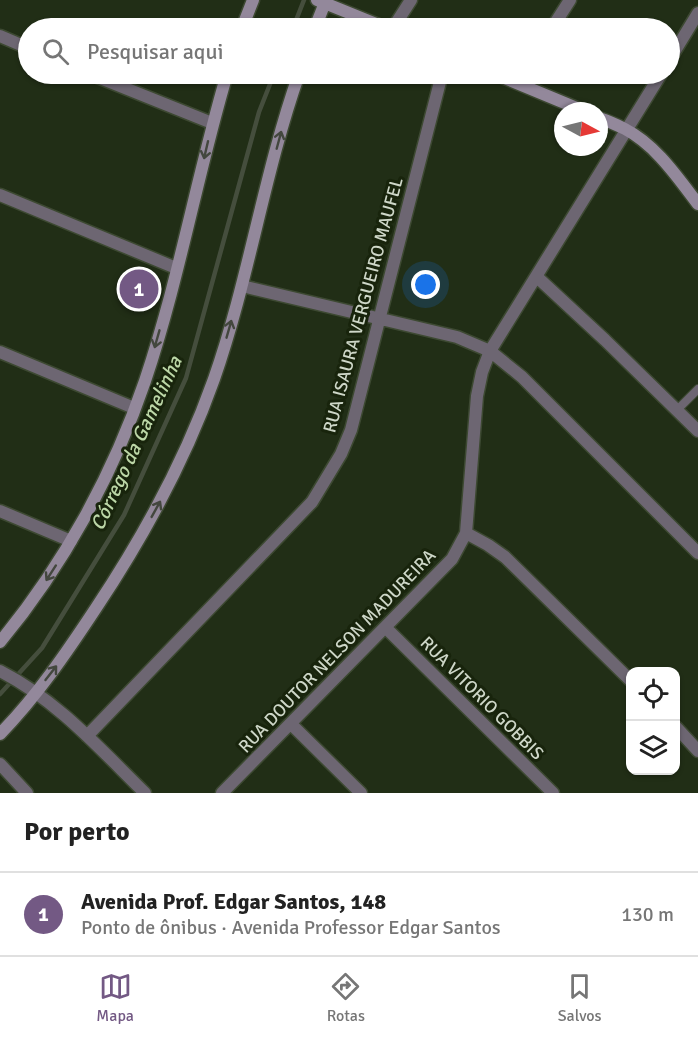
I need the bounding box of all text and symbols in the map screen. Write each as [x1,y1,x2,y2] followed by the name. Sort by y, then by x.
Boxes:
[18,18,680,84] search box
[39,35,72,68] icon: search
[87,38,223,65] text: Pesquisar aqui
[554,102,608,156] north arrow
[274,131,285,150] one-way arrow
[199,140,211,159] one-way arrow
[318,175,408,435] street label: RUA ISAURA VERGUEIRO MAUFEL
[120,266,158,312] pin: 1
[411,270,440,299] your location
[224,320,235,339] one-way arrow
[151,329,162,348] one-way arrow
[85,351,188,534] water label: Córrego da Gamelinha
[150,501,162,518] one-way arrow
[234,545,440,757] street label: RUA DOUTOR NELSON MADUREIRA
[44,564,56,581] one-way arrow
[416,632,548,764] street label: RUA VITORIO GOBBIS
[44,665,57,681] one-way arrow
[626,667,680,775] map controls
[626,667,680,721] button: locate
[626,721,680,775] button: layers
[24,816,130,848] text: Por perto
[81,888,386,915] text: Avenida Prof. Edgar Santos, 148
[38,902,49,927] text: 1
[621,902,674,927] text: 130 m
[81,915,501,940] text: Ponto de ônibus · Avenida Professor Edgar Santos
[96,970,134,1026] tab: Mapa
[327,970,365,1026] tab: Rotas
[558,970,602,1026] tab: Salvos

